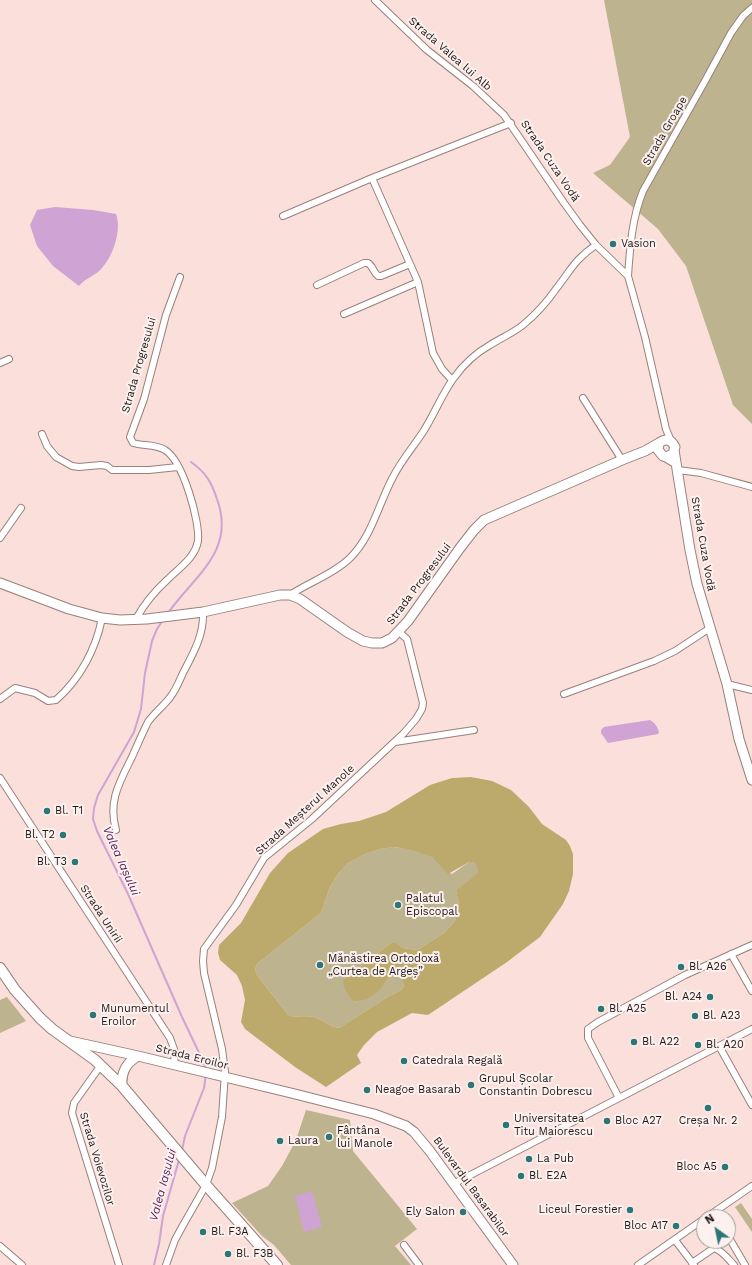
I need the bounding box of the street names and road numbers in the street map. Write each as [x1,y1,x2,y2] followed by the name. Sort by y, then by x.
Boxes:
[406,14,494,94] street label: Strada Valea lui Alb
[640,94,690,168] street label: Strada Groape
[518,118,582,204] street label: Strada Cuza Vodă
[119,316,159,414] street label: Strada Progresului
[688,496,718,592] street label: Strada Cuza Vodă
[384,541,454,627] street label: Strada Progresului
[253,762,357,858] street label: Strada Meșterul Manole
[77,882,125,946] street label: Strada Unirii
[154,1042,230,1072] street label: Strada Eroilor
[77,1111,117,1207] street label: Strada Voievozilor
[430,1134,512,1240] street label: Bulevardul Basarabilor

